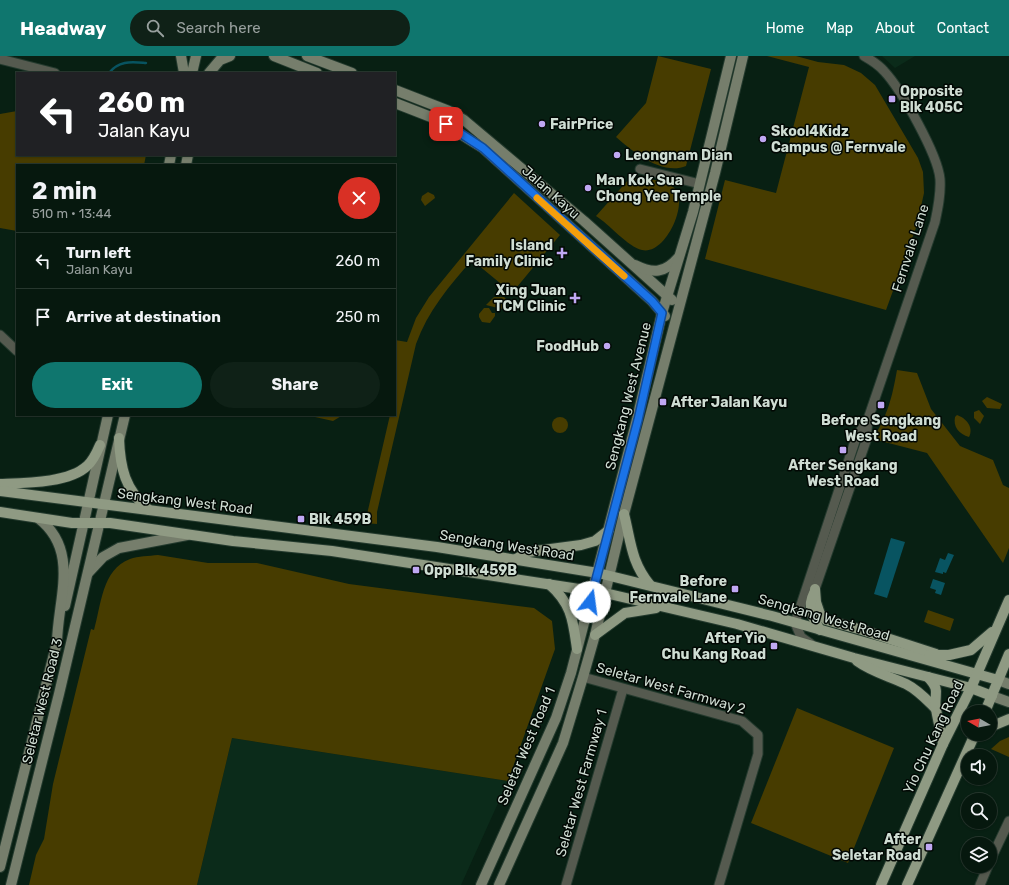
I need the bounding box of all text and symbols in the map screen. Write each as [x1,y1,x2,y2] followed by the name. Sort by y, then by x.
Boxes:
[130,10,410,46] search box
[20,17,106,40] text: Headway
[144,17,166,39] icon: search
[176,19,261,37] text: Search here
[766,20,804,37] text: Home
[826,20,853,37] text: Map
[875,20,915,37] text: About
[937,20,989,37] text: Contact
[900,83,963,116] place label: Opposite Blk 405C
[98,86,185,119] text: 260 m
[32,88,84,140] icon: left
[887,94,897,104] marker: Opposite Blk 405C
[429,107,463,141] pin
[435,113,457,135] icon: arrive
[550,116,613,133] place label: FairPrice
[537,119,547,129] marker: FairPrice
[98,120,190,142] text: Jalan Kayu
[771,123,906,156] place label: Skool4Kidz Campus @ Fernvale
[758,134,768,144] marker: Skool4Kidz Campus @ Fernvale
[625,147,732,164] place label: Leongnam Dian
[612,150,622,160] marker: Leongnam Dian
[518,162,583,223] street label: Jalan Kayu
[596,172,721,205] place label: Man Kok Sua Chong Yee Temple
[32,177,97,205] text: 2 min
[338,177,380,219] button: close
[583,183,593,193] marker: Man Kok Sua Chong Yee Temple
[888,202,933,294] street label: Fernvale Lane
[32,206,112,221] text: 510 m · 13:44
[465,237,553,270] place label: Island Family Clinic
[66,244,131,262] text: Turn left
[556,247,568,259] marker: Island Family Clinic
[32,250,54,272] icon: left
[336,252,380,270] text: 260 m
[66,262,133,277] text: Jalan Kayu
[494,282,566,315] place label: Xing Juan TCM Clinic
[569,292,581,304] marker: Xing Juan TCM Clinic
[32,306,54,328] icon: arrive
[66,308,221,326] text: Arrive at destination
[336,308,380,326] text: 250 m
[602,320,655,472] street label: Sengkang West Avenue
[536,338,599,355] place label: FoodHub
[602,341,612,351] marker: FoodHub
[32,362,202,408] button: Exit
[210,362,380,408] button: Share
[671,394,787,411] place label: After Jalan Kayu
[658,397,668,407] marker: After Jalan Kayu
[876,400,886,410] marker: Before Sengkang West Road
[821,412,941,445] place label: Before Sengkang West Road
[838,445,848,455] marker: After Sengkang West Road
[788,457,898,490] place label: After Sengkang West Road
[116,485,254,518] street label: Sengkang West Road
[309,511,372,528] place label: Blk 459B
[296,514,306,524] marker: Blk 459B
[438,526,576,565] street label: Sengkang West Road
[424,562,517,579] place label: Opp Blk 459B
[411,565,421,575] marker: Opp Blk 459B
[630,573,727,606] place label: Before Fernvale Lane
[569,581,611,623] position arrow
[730,584,740,594] marker: Before Fernvale Lane
[756,591,892,644] street label: Sengkang West Road
[662,630,766,663] place label: After Yio Chu Kang Road
[19,636,66,766] street label: Seletar West Road 3
[769,641,779,651] marker: After Yio Chu Kang Road
[594,659,748,718] street label: Seletar West Farmway 2
[900,678,967,796] street label: Yio Chu Kang Road
[494,685,559,808] street label: Seletar West Road 1
[961,705,997,741] north arrow
[961,705,997,873] map controls
[552,708,611,859] street label: Seletar West Farmway 1
[961,749,997,785] button: sound
[961,793,997,829] button: search
[832,831,922,864] place label: After Seletar Road
[961,837,997,873] button: layers
[924,842,934,852] marker: After Seletar Road

